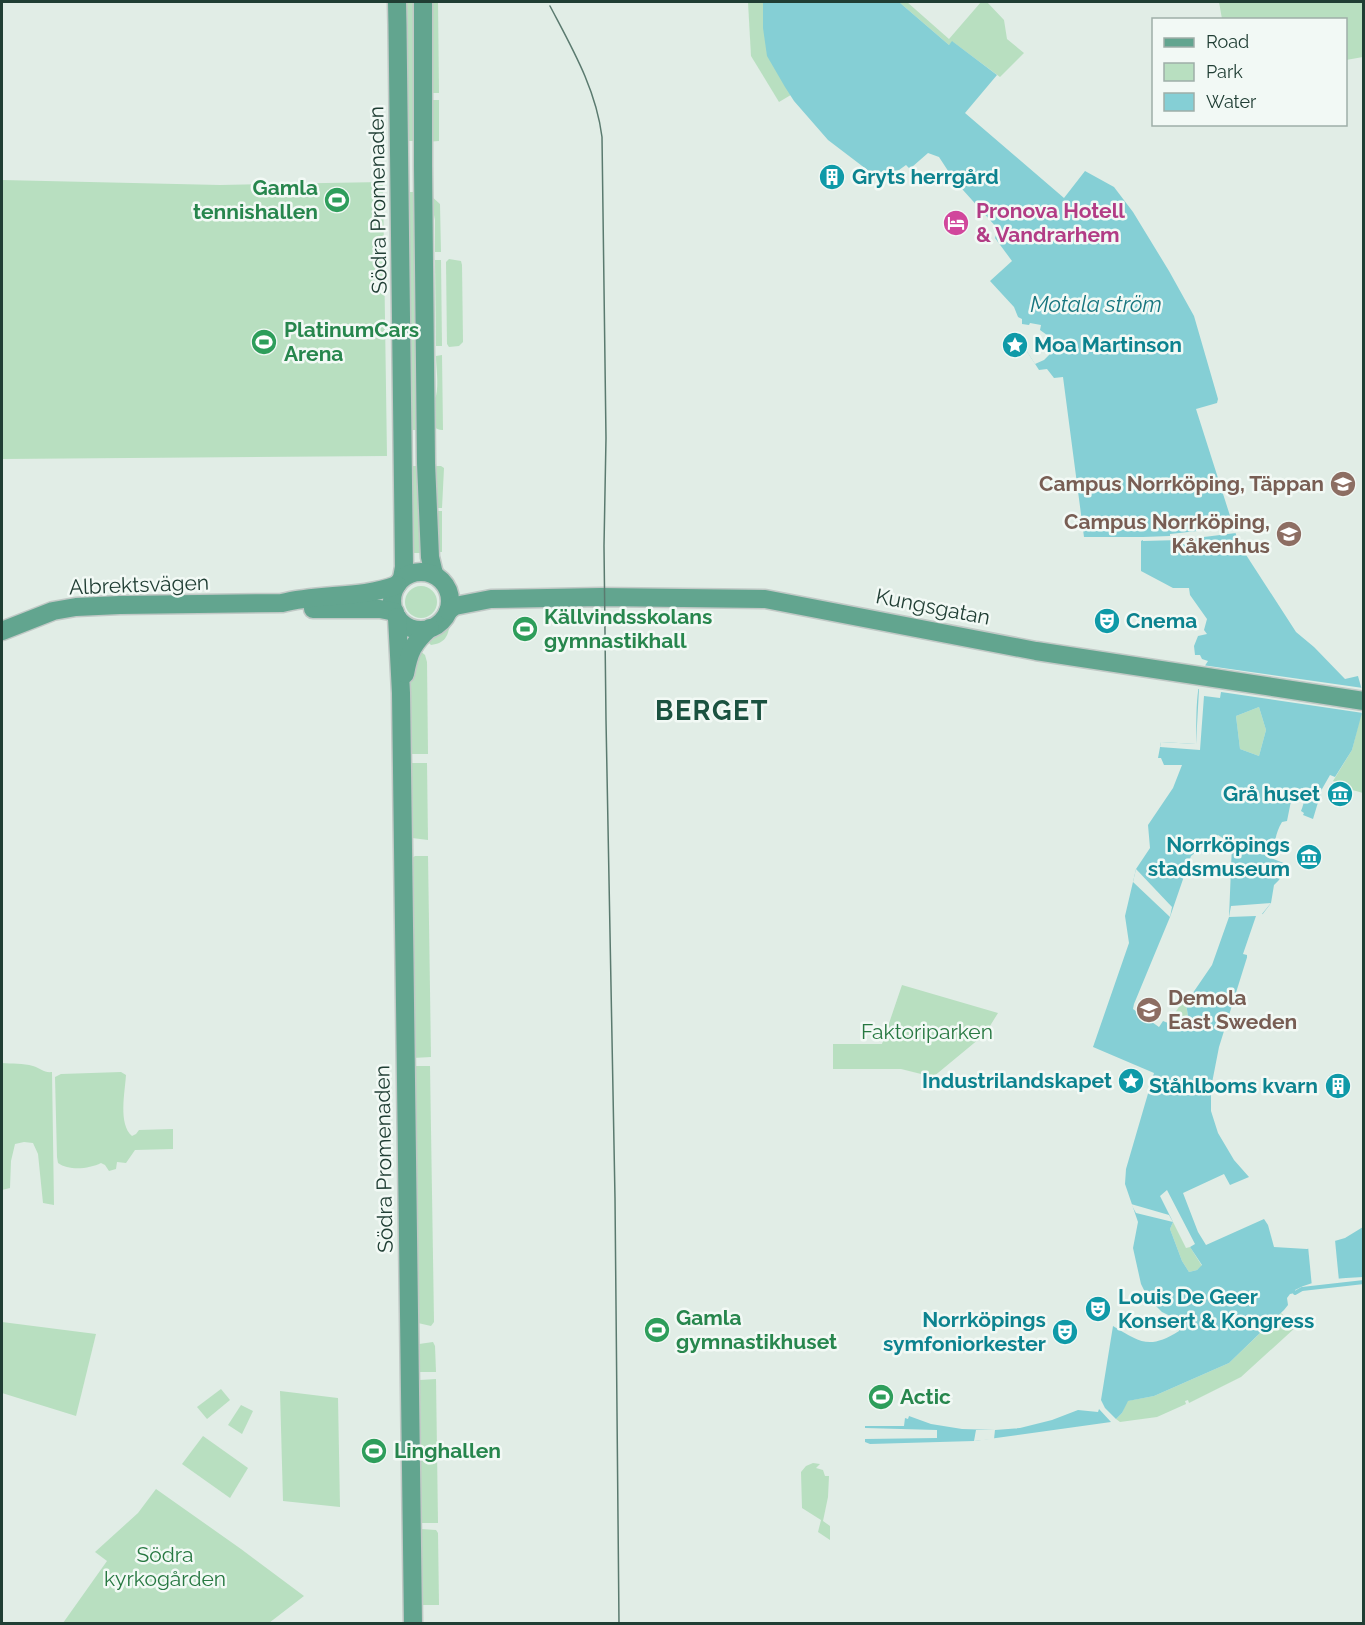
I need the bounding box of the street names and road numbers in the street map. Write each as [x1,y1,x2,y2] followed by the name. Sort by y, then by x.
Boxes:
[363,106,392,294] street label: Södra Promenaden
[68,570,209,599] street label: Albrektsvägen
[874,583,992,630] street label: Kungsgatan
[369,1065,398,1253] street label: Södra Promenaden

